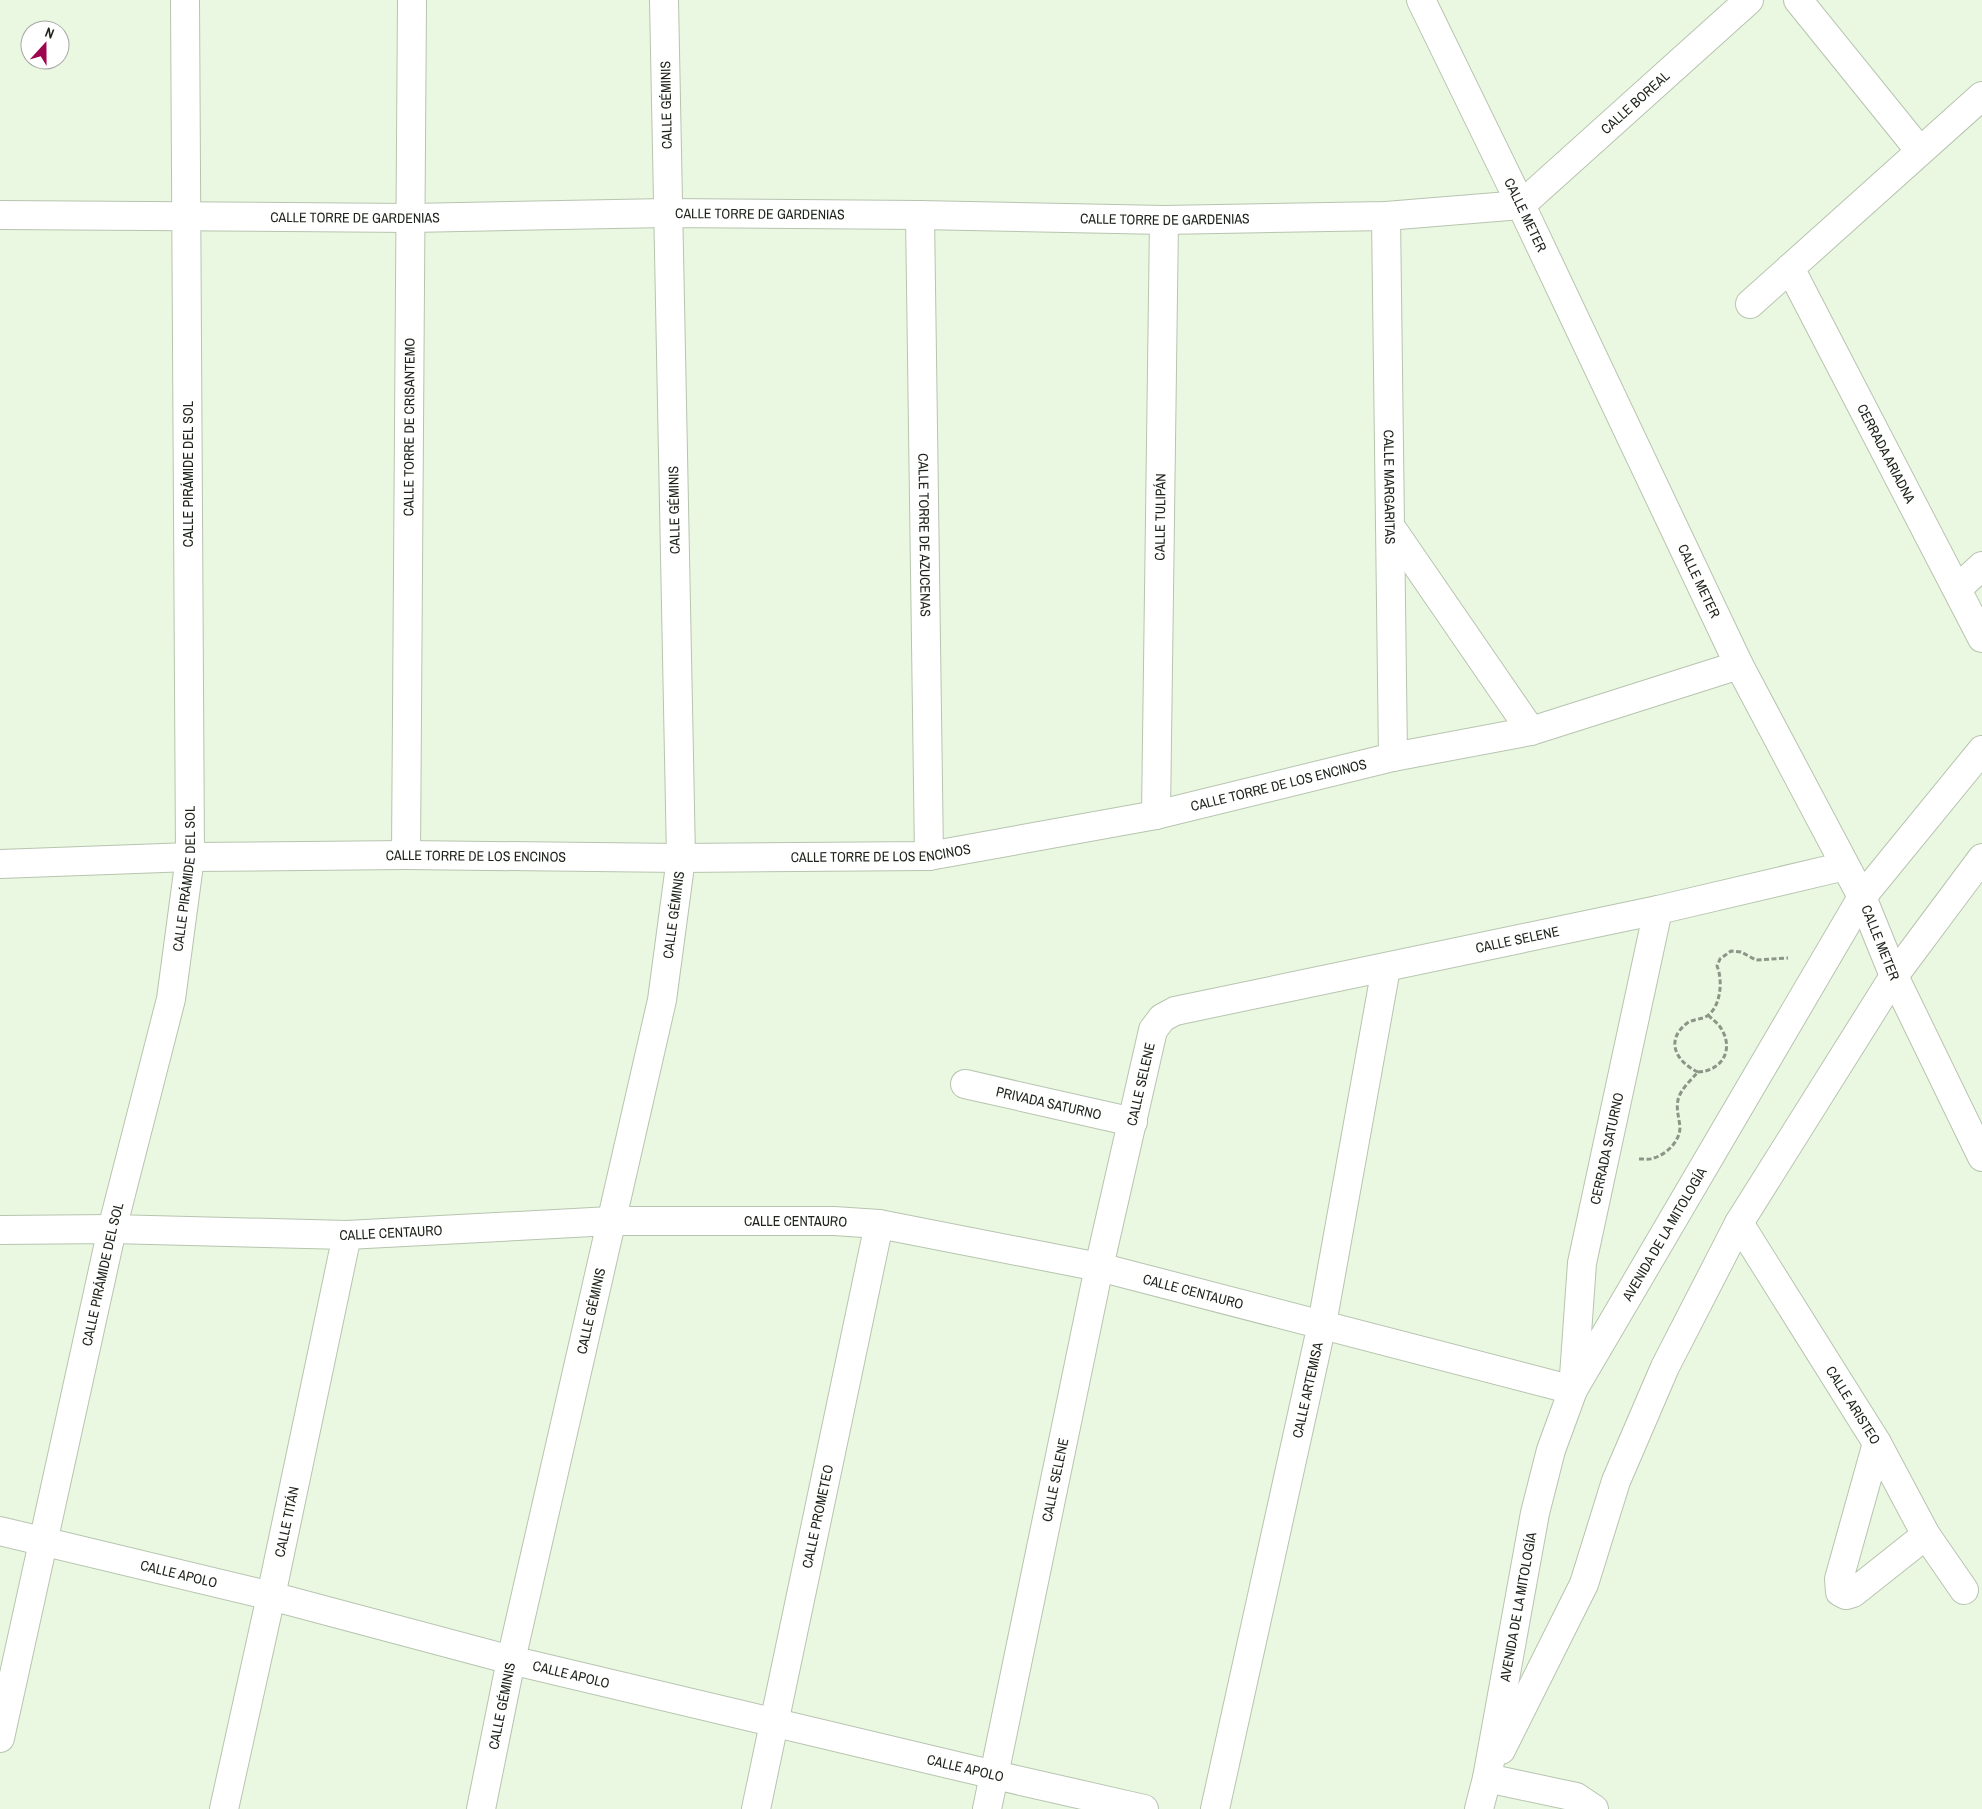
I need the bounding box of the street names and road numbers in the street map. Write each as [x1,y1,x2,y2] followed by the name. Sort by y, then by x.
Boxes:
[656,60,676,149] street label: CALLE GÉMINIS
[1597,66,1674,138] street label: CALLE BOREAL
[1500,175,1551,255] street label: CALLE METER
[675,204,845,223] street label: CALLE TORRE DE GARDENIAS
[270,208,440,227] street label: CALLE TORRE DE GARDENIAS
[1080,209,1250,229] street label: CALLE TORRE DE GARDENIAS
[399,338,419,516] street label: CALLE TORRE DE CRISANTEMO
[179,400,197,547] street label: CALLE PIRÁMIDE DEL SOL
[1853,401,1920,506] street label: CERRADA ARIADNA
[1380,429,1399,545] street label: CALLE MARGARITAS
[914,453,935,617] street label: CALLE TORRE DE AZUCENAS
[664,465,684,554] street label: CALLE GÉMINIS
[1150,473,1170,561] street label: CALLE TULIPÁN
[1674,541,1724,621] street label: CALLE METER
[1189,755,1369,815] street label: CALLE TORRE DE LOS ENCINOS
[168,805,199,953] street label: CALLE PIRÁMIDE DEL SOL
[791,840,972,866] street label: CALLE TORRE DE LOS ENCINOS
[386,846,566,866] street label: CALLE TORRE DE LOS ENCINOS
[659,870,688,960] street label: CALLE GÉMINIS
[1857,902,1904,983] street label: CALLE METER
[1474,922,1561,957] street label: CALLE SELENE
[1122,1041,1159,1128] street label: CALLE SELENE
[994,1082,1103,1124] street label: PRIVADA SATURNO
[1586,1091,1628,1206] street label: CERRADA SATURNO
[1618,1164,1711,1305] street label: AVENIDA DE LA MITOLOGÍA
[78,1200,128,1348] street label: CALLE PIRÁMIDE DEL SOL
[744,1212,848,1231] street label: CALLE CENTAURO
[339,1221,443,1244] street label: CALLE CENTAURO
[572,1266,610,1356] street label: CALLE GÉMINIS
[1141,1270,1245,1313] street label: CALLE CENTAURO
[1288,1340,1327,1440] street label: CALLE ARTEMISA
[1822,1362,1885,1448] street label: CALLE ARISTEO
[1038,1437,1072,1523] street label: CALLE SELENE
[798,1463,837,1570] street label: CALLE PROMETEO
[270,1485,303,1559] street label: CALLE TITÁN
[1495,1530,1540,1684] street label: AVENIDA DE LA MITOLOGÍA
[139,1556,219,1592] street label: CALLE APOLO
[531,1656,612,1692] street label: CALLE APOLO
[484,1661,519,1751] street label: CALLE GÉMINIS
[925,1750,1006,1786] street label: CALLE APOLO

